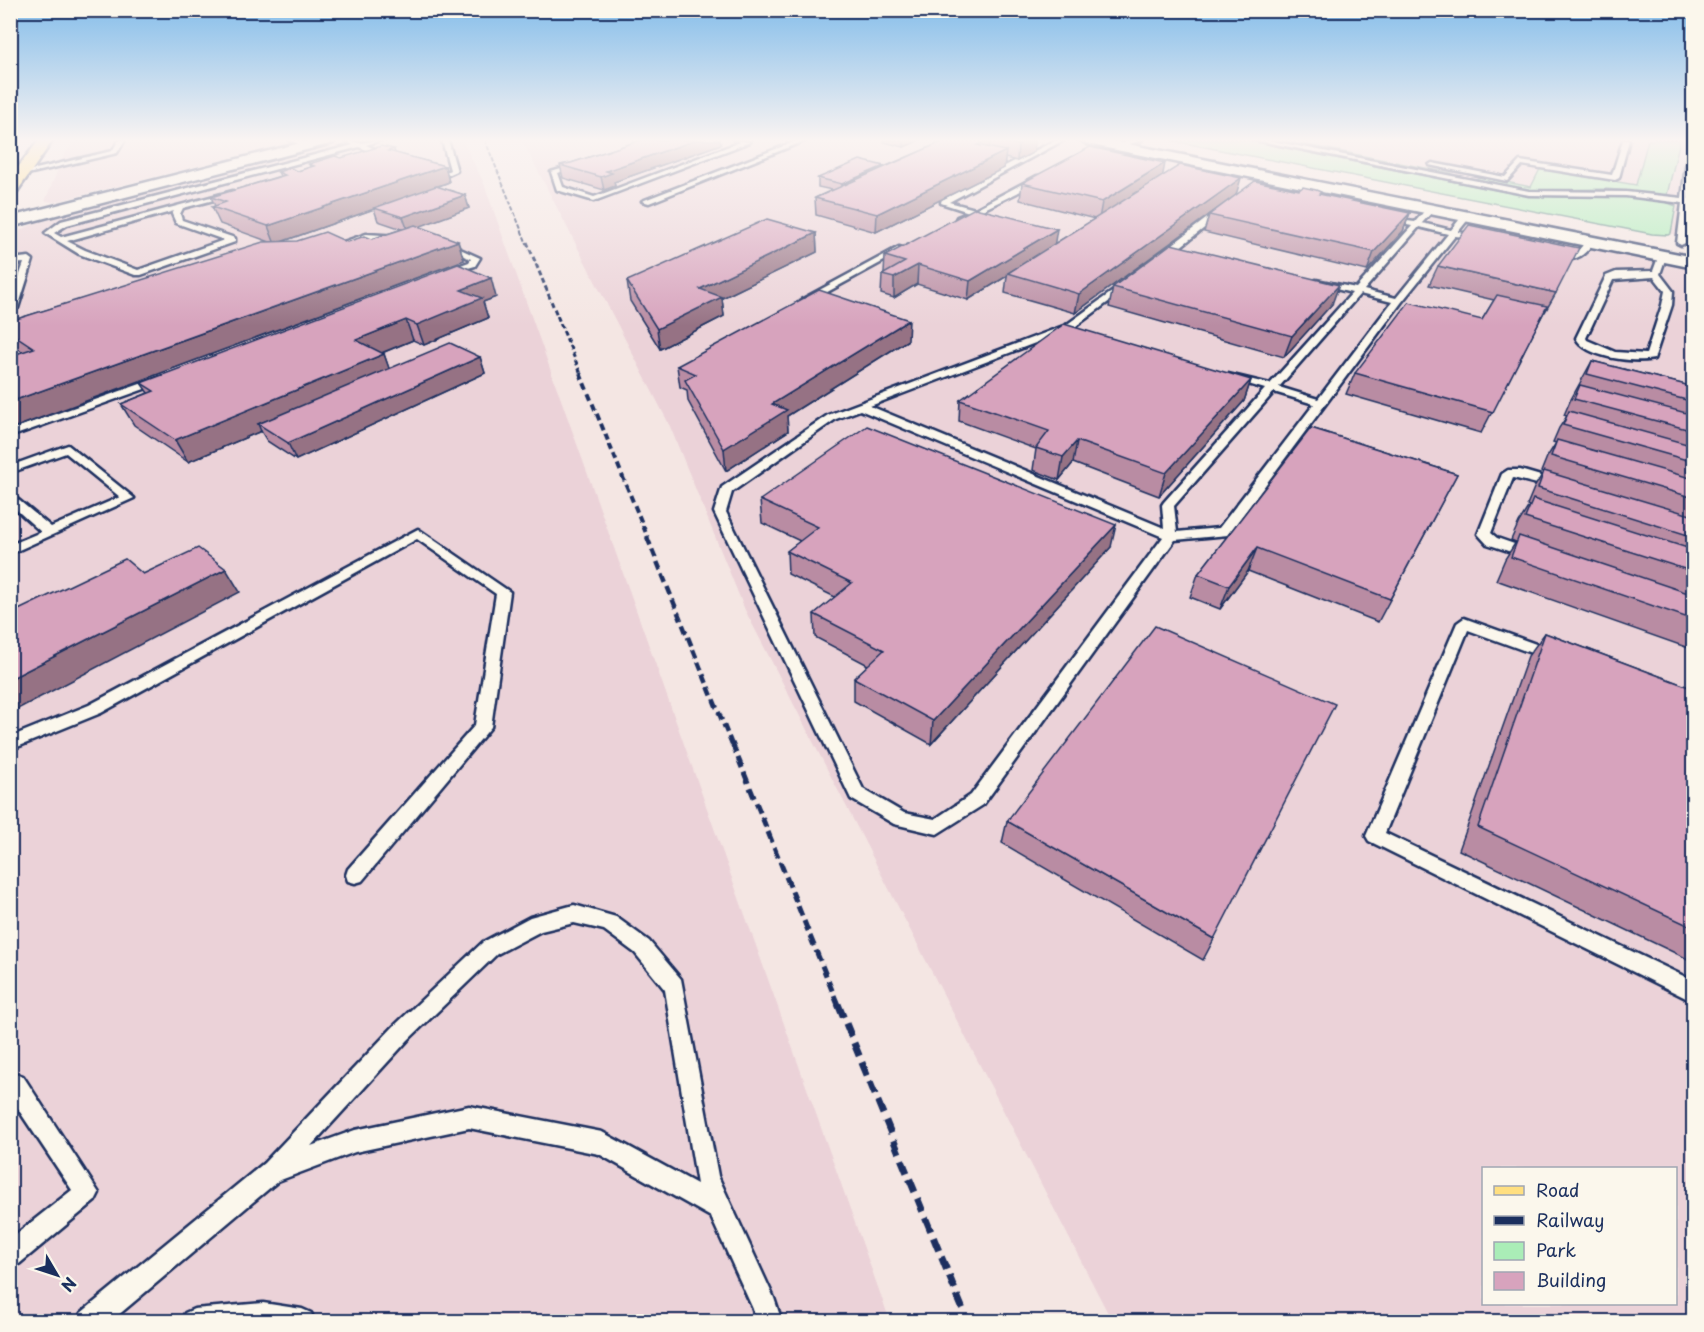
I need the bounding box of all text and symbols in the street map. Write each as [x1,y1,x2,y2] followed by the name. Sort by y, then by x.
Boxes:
[1482,1167,1677,1305] legend
[1536,1176,1580,1203] text: Road
[1536,1206,1604,1233] text: Railway
[1536,1236,1576,1263] text: Park
[27,1245,87,1305] north arrow
[1536,1266,1606,1293] text: Building
[56,1273,83,1298] text: N

